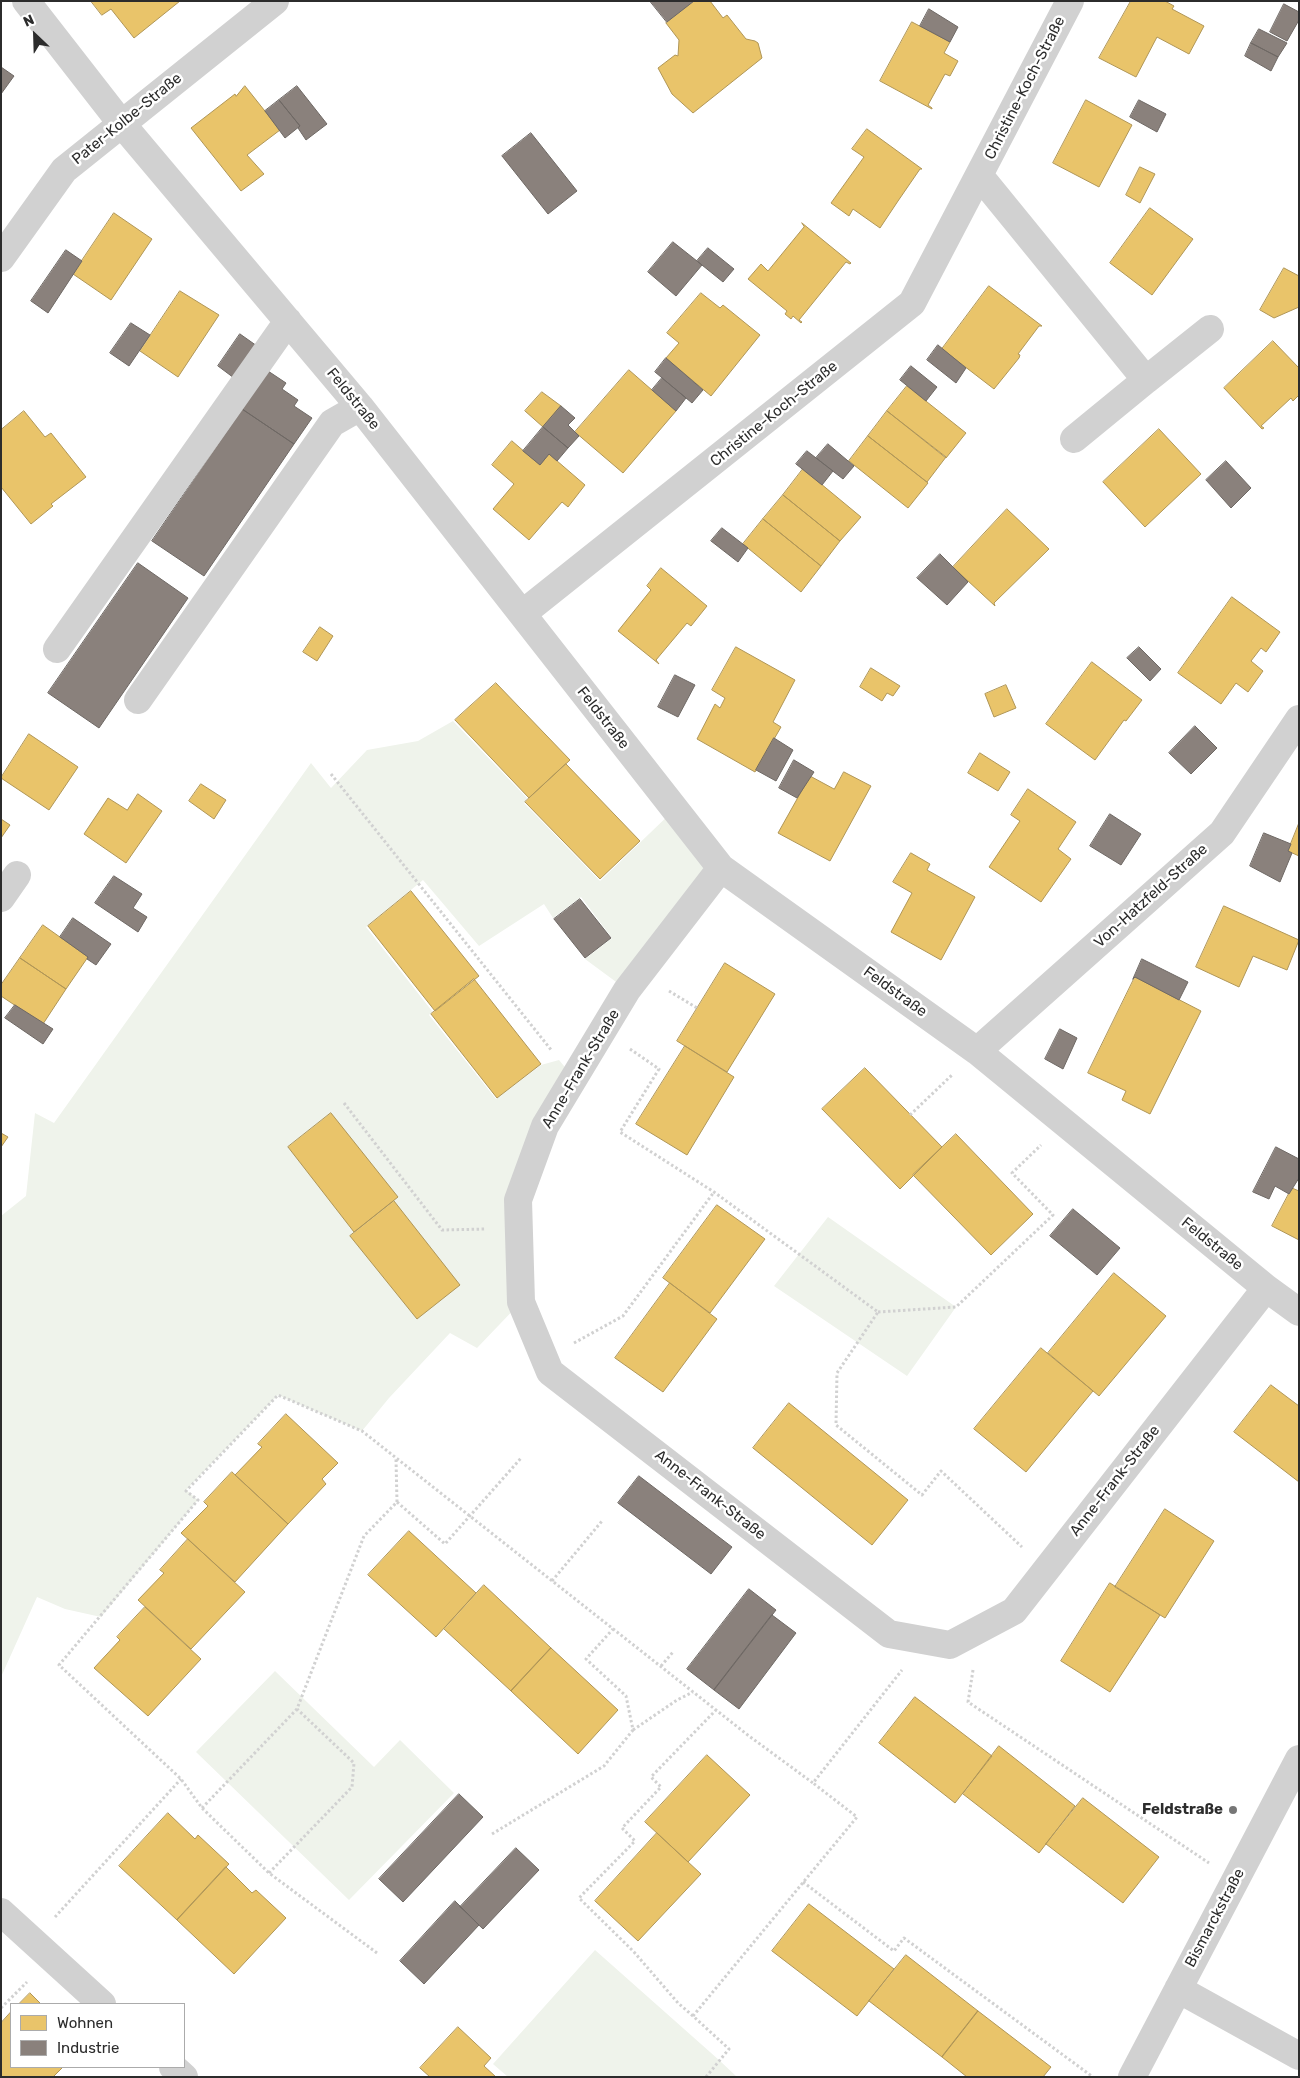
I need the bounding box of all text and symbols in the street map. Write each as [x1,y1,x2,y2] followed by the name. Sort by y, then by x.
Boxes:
[10,10,60,60] north arrow
[21,11,37,31] text: N
[981,13,1069,163] street label: Christine-Koch-Straße
[69,69,185,169] street label: Pater-Kolbe-Straße
[707,357,841,471] street label: Christine-Koch-Straße
[323,365,383,433] street label: Feldstraße
[573,683,633,753] street label: Feldstraße
[1091,840,1211,952] street label: Von-Hatzfeld-Straße
[860,963,930,1021] street label: Feldstraße
[538,1006,624,1132] street label: Anne-Frank-Straße
[1178,1214,1246,1274] street label: Feldstraße
[1066,1422,1164,1540] street label: Anne-Frank-Straße
[651,1446,769,1544] street label: Anne-Frank-Straße
[1142,1801,1223,1819] place label: Feldstraße
[1227,1804,1239,1816] marker: Feldstraße
[1181,1866,1249,1970] street label: Bismarckstraße
[10,2003,185,2068] legend
[57,2014,113,2032] text: Wohnen
[57,2039,119,2057] text: Industrie

